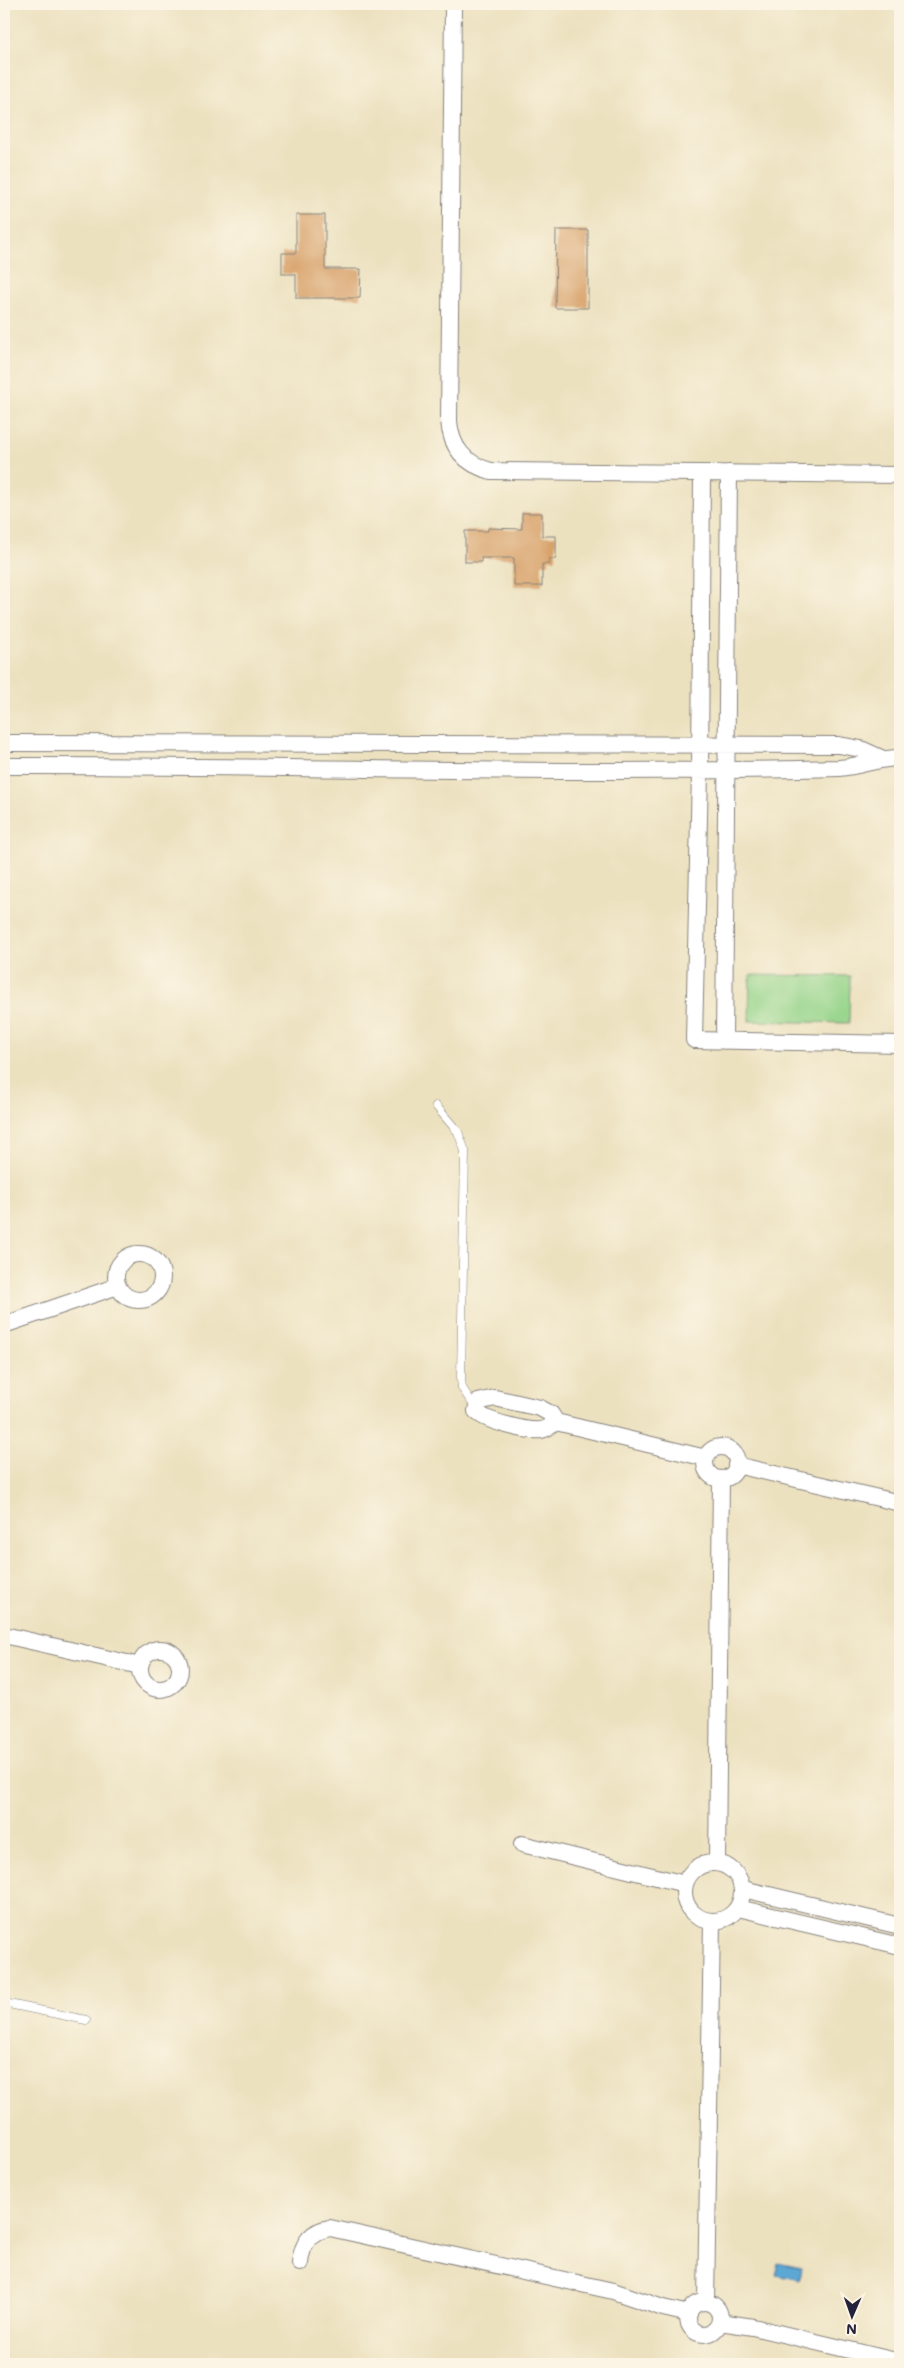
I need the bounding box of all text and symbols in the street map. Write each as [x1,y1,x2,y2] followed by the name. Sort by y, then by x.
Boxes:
[826,2290,876,2340] north arrow
[846,2320,857,2339] text: N

